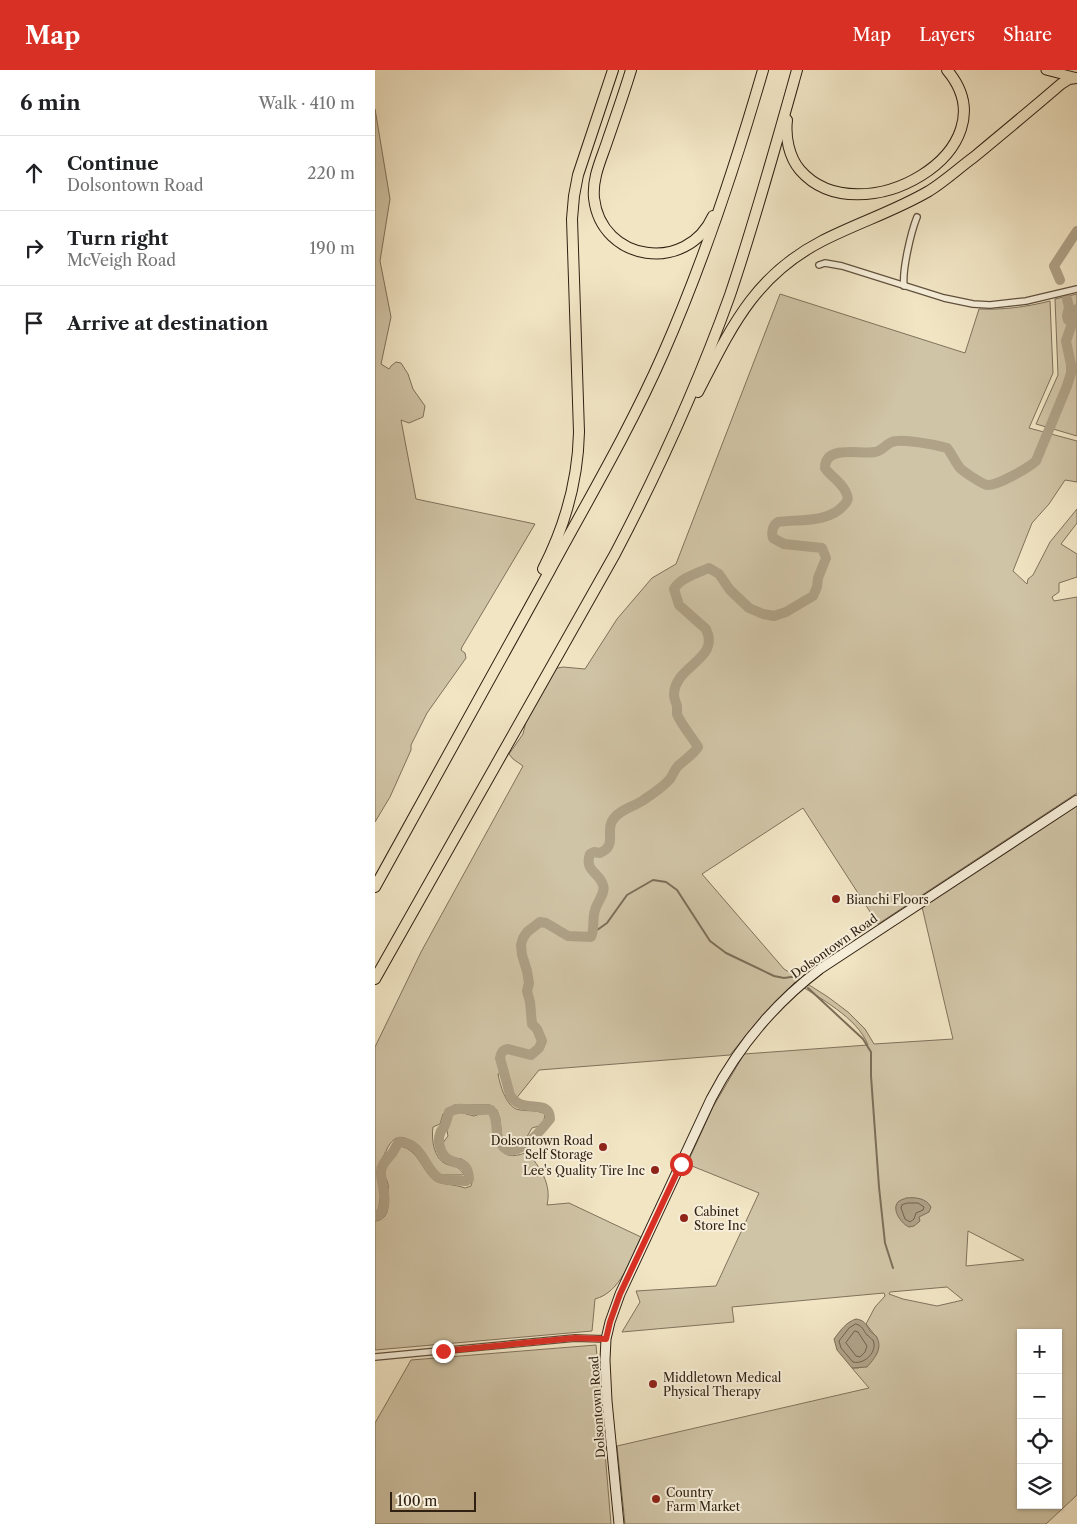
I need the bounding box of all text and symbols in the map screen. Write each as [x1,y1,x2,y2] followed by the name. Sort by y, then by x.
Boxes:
[25,21,80,50] text: Map
[853,24,891,46] text: Map
[919,24,975,46] text: Layers
[1003,24,1052,46] text: Share
[20,90,81,115] text: 6 min
[258,93,355,113] text: Walk · 410 m
[67,152,159,175] text: Continue
[20,159,48,187] icon: ahead
[307,163,355,183] text: 220 m
[67,175,203,195] text: Dolsontown Road
[67,227,168,250] text: Turn right
[20,234,48,262] icon: right
[310,238,355,258] text: 190 m
[67,250,176,270] text: McVeigh Road
[20,309,48,337] icon: arrive
[67,312,268,335] text: Arrive at destination
[846,892,929,907] place label: Bianchi Floors
[830,893,842,905] marker: Bianchi Floors
[788,910,881,981] street label: Dolsontown Road
[491,1133,594,1162] place label: Dolsontown Road Self Storage
[597,1141,609,1153] marker: Dolsontown Road Self Storage
[670,1153,693,1176] route start
[523,1163,645,1178] place label: Lee's Quality Tire Inc
[649,1164,661,1176] marker: Lee's Quality Tire Inc
[694,1204,746,1233] place label: Cabinet Store Inc
[678,1212,690,1224] marker: Cabinet Store Inc
[1017,1329,1062,1509] map controls
[1017,1329,1062,1374] button: +
[432,1340,455,1363] route end
[586,1355,608,1459] street label: Dolsontown Road
[663,1370,782,1399] place label: Middletown Medical Physical Therapy
[1017,1374,1062,1419] button: −
[647,1378,659,1390] marker: Middletown Medical Physical Therapy
[1017,1419,1062,1464] button: locate
[1017,1464,1062,1509] button: layers
[666,1485,741,1514] place label: Country Farm Market
[390,1489,476,1512] scale bar
[397,1492,437,1510] text: 100 m
[650,1493,662,1505] marker: Country Farm Market

